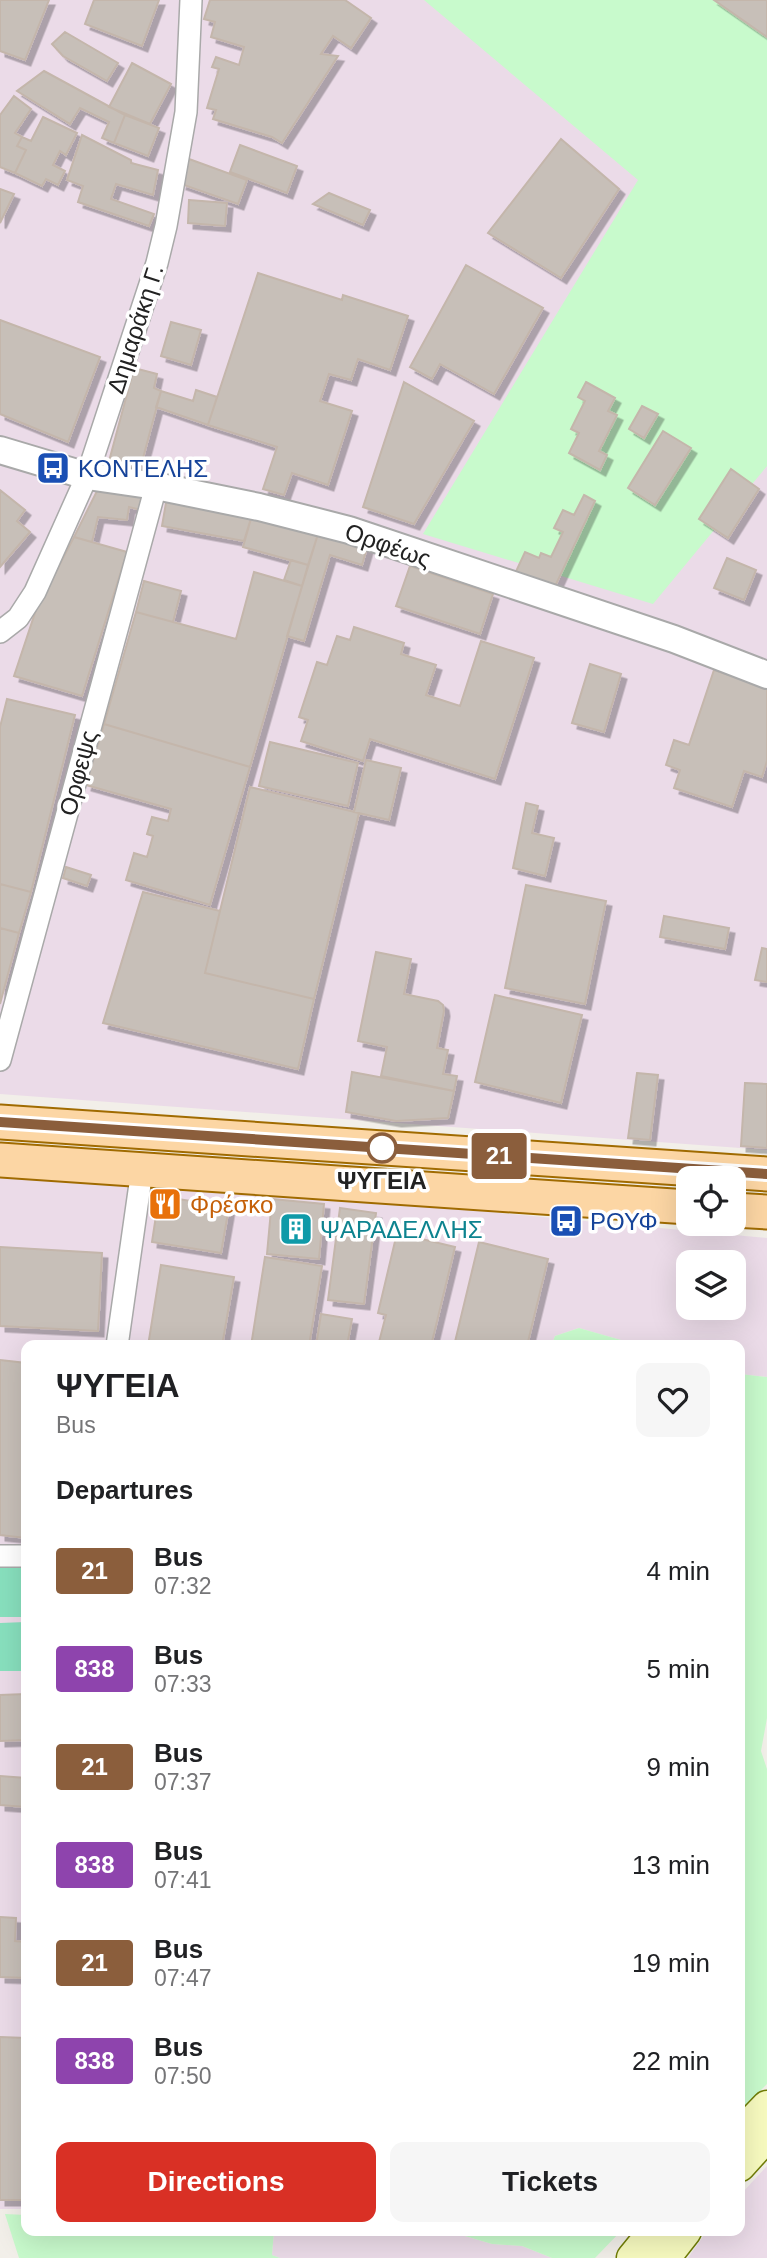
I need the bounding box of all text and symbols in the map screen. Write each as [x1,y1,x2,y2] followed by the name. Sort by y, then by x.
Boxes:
[101,261,169,397] street label: Δημαράκη Γ.
[34,449,72,487] bus stop icon: ΚΟΝΤΕΛΗΣ
[78,455,208,482] place label: ΚΟΝΤΕΛΗΣ
[342,518,434,572] street label: Ορφέως
[54,727,102,819] street label: Ορφεψς
[367,1133,397,1163] marker: ΨΥΓΕΙΑ
[468,1133,530,1179] line badge: 21
[486,1142,512,1169] text: 21
[676,1166,746,1320] map controls
[676,1166,746,1236] button: locate
[337,1167,427,1194] place label: ΨΥΓΕΙΑ
[146,1185,184,1223] restaurant icon: Φρέσκο
[190,1191,273,1218] place label: Φρέσκο
[547,1202,585,1240] bus stop icon: ΡΟΥΦ
[590,1208,658,1235] place label: ΡΟΥΦ
[277,1210,315,1248] building icon: ΨΑΡΑΔΕΛΛΗΣ
[320,1216,483,1243] place label: ΨΑΡΑΔΕΛΛΗΣ
[676,1250,746,1320] button: layers
[636,1363,710,1437] button: heart
[56,1367,180,1404] text: ΨΥΓΕΙΑ
[56,1412,96,1438] text: Bus
[56,1475,193,1505] text: Departures
[154,1542,203,1572] text: Bus
[646,1556,710,1586] text: 4 min
[81,1557,108,1584] text: 21
[154,1573,212,1599] text: 07:32
[154,1640,203,1670] text: Bus
[646,1654,710,1684] text: 5 min
[74,1655,115,1682] text: 838
[154,1671,212,1697] text: 07:33
[154,1738,203,1768] text: Bus
[646,1752,710,1782] text: 9 min
[81,1753,108,1780] text: 21
[154,1769,212,1795] text: 07:37
[154,1836,203,1866] text: Bus
[632,1850,710,1880] text: 13 min
[74,1851,115,1878] text: 838
[154,1867,212,1893] text: 07:41
[154,1934,203,1964] text: Bus
[632,1948,710,1978] text: 19 min
[81,1949,108,1976] text: 21
[154,1965,212,1991] text: 07:47
[154,2032,203,2062] text: Bus
[632,2046,710,2076] text: 22 min
[74,2047,115,2074] text: 838
[154,2063,212,2089] text: 07:50
[56,2142,376,2222] button: Directions
[390,2142,710,2222] button: Tickets

